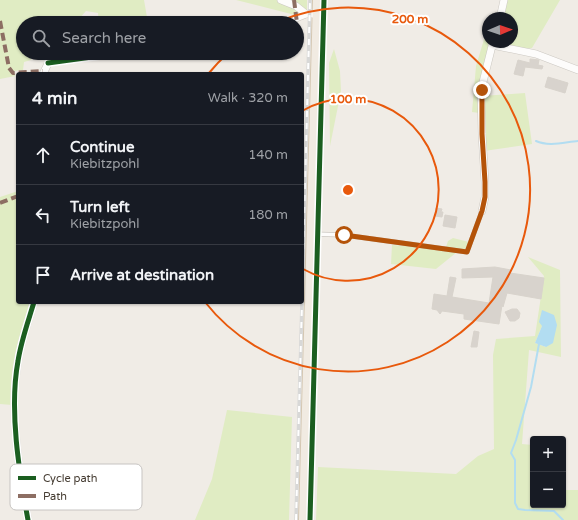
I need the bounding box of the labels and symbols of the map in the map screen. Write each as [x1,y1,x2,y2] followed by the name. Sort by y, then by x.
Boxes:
[392,12,428,26] text: 200 m
[482,12,518,48] north arrow
[473,81,491,99] route end
[330,92,366,106] text: 100 m
[341,183,355,197] centre of rings
[335,226,353,244] route start
[10,464,142,510] legend
[43,472,98,485] text: Cycle path
[43,490,67,503] text: Path

